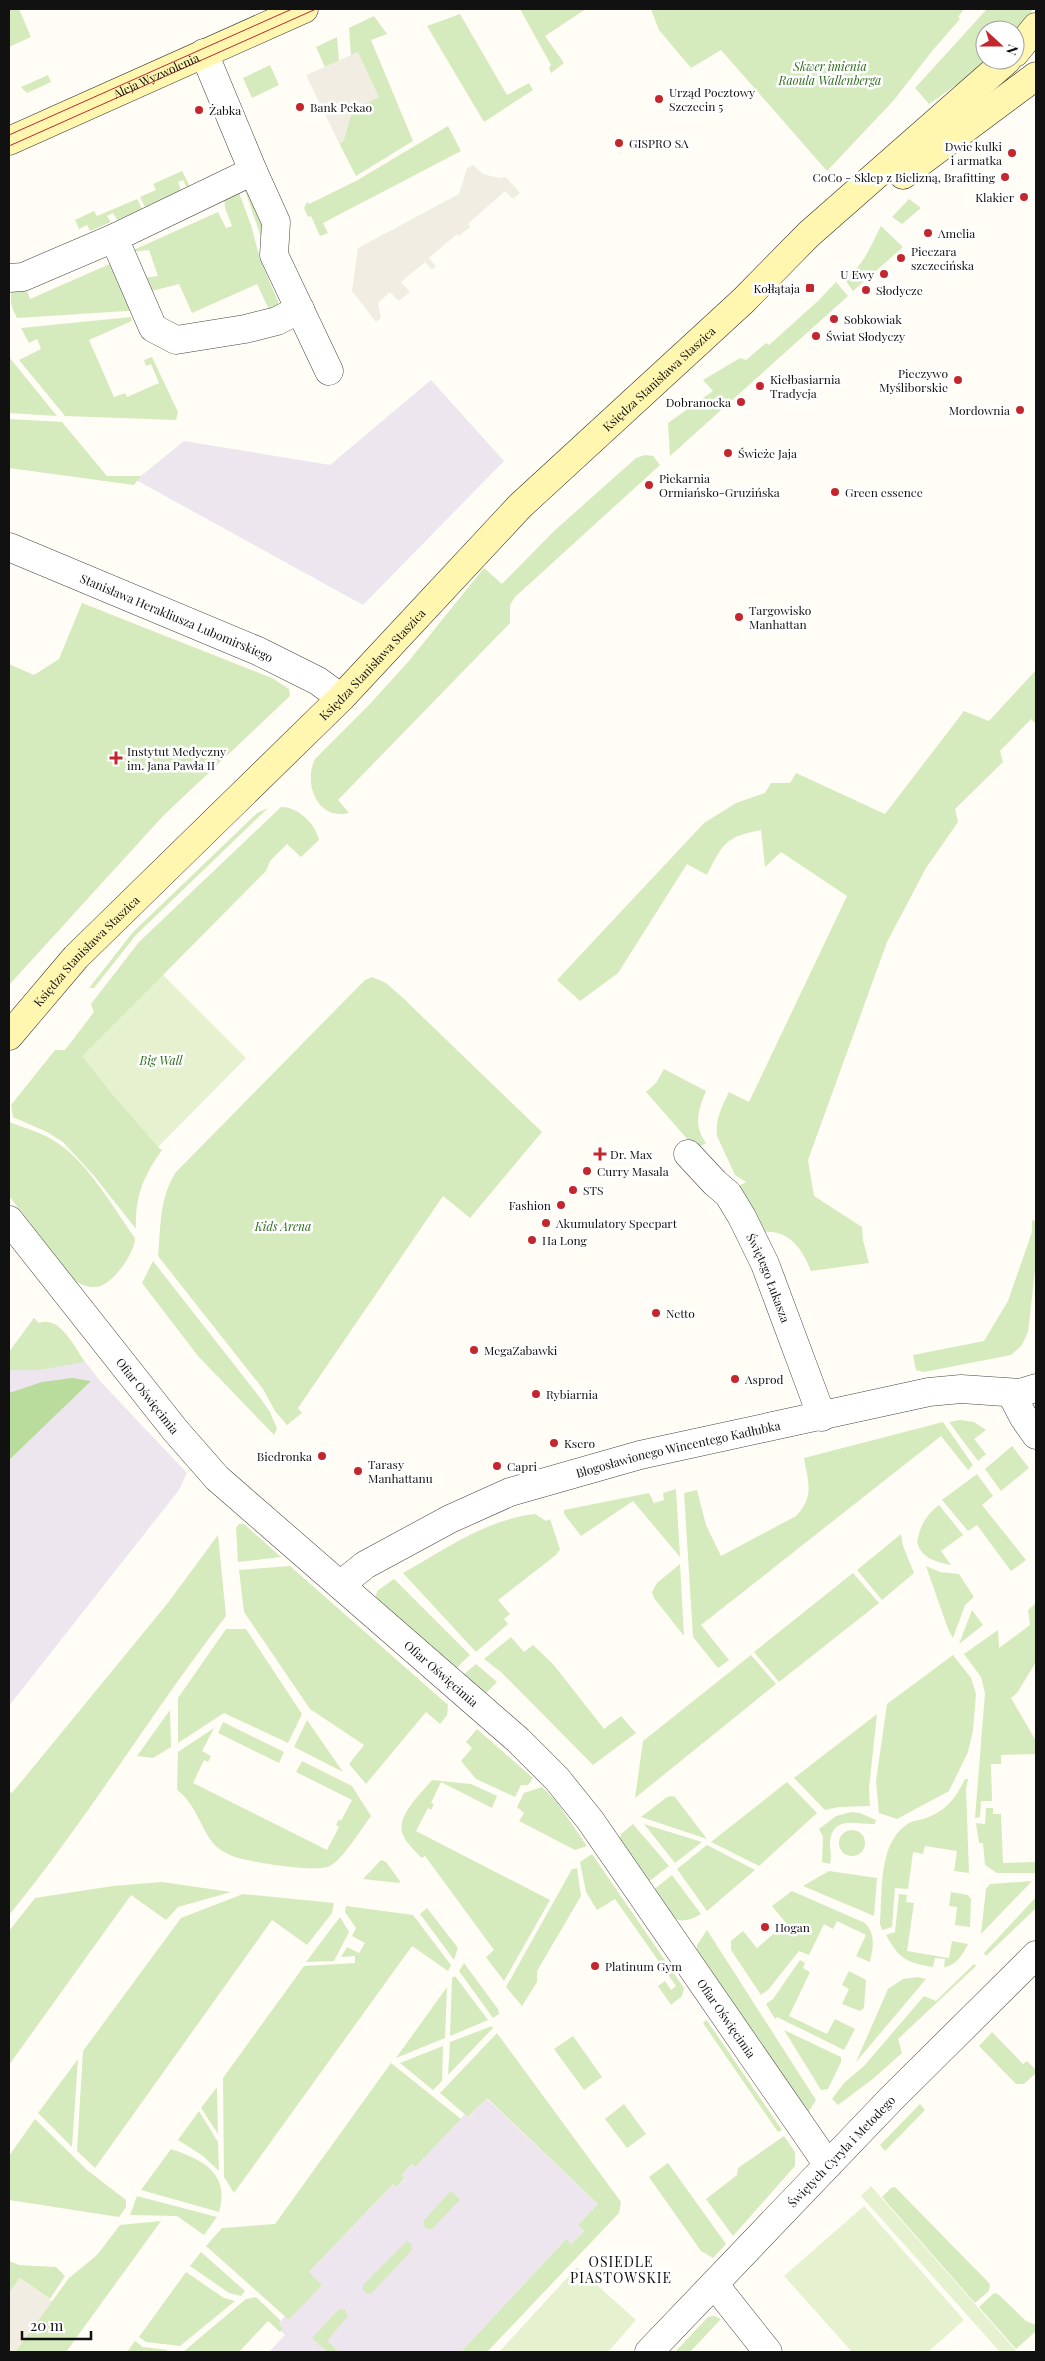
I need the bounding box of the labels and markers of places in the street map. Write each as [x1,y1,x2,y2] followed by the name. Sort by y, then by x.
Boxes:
[669,84,755,114] place label: Urząd Pocztowy Szczecin 5
[653,93,665,105] marker: Urząd Pocztowy Szczecin 5
[310,99,372,115] place label: Bank Pekao
[294,101,306,113] marker: Bank Pekao
[209,102,241,118] place label: Żabka
[193,104,205,116] marker: Żabka
[629,135,689,151] place label: GISPRO SA
[613,137,625,149] marker: GISPRO SA
[945,138,1002,168] place label: Dwie kulki i armatka
[1006,147,1018,159] marker: Dwie kulki i armatka
[813,169,996,185] place label: CoCo - Sklep z Bielizną, Brafitting
[999,171,1011,183] marker: CoCo - Sklep z Bielizną, Brafitting
[975,189,1015,205] place label: Klakier
[1018,191,1030,203] marker: Klakier
[937,225,975,241] place label: Amelia
[922,227,934,239] marker: Amelia
[911,243,974,273] place label: Pieczara szczecińska
[895,252,907,264] marker: Pieczara szczecińska
[840,266,874,282] place label: U Ewy
[878,268,890,280] marker: U Ewy
[753,280,800,296] place label: Kołłątaja
[804,282,816,294] marker: Kołłątaja
[876,282,923,298] place label: Słodycze
[860,284,872,296] marker: Słodycze
[844,311,902,327] place label: Sobkowiak
[828,313,840,325] marker: Sobkowiak
[826,328,905,344] place label: Świat Słodyczy
[810,330,822,342] marker: Świat Słodyczy
[879,365,948,395] place label: Pieczywo Myśliborskie
[770,371,840,401] place label: Kiełbasiarnia Tradycja
[952,374,964,386] marker: Pieczywo Myśliborskie
[754,380,766,392] marker: Kiełbasiarnia Tradycja
[666,394,731,410] place label: Dobranocka
[735,396,747,408] marker: Dobranocka
[949,402,1010,418] place label: Mordownia
[1014,404,1026,416] marker: Mordownia
[738,445,797,461] place label: Świeże Jaja
[722,447,734,459] marker: Świeże Jaja
[659,470,780,500] place label: Piekarnia Ormiańsko-Gruzińska
[643,479,655,491] marker: Piekarnia Ormiańsko-Gruzińska
[845,484,923,500] place label: Green essence
[829,486,841,498] marker: Green essence
[749,602,812,632] place label: Targowisko Manhattan
[733,611,745,623] marker: Targowisko Manhattan
[127,743,226,773] place label: Instytut Medyczny im. Jana Pawła II
[109,751,123,765] marker: Instytut Medyczny im. Jana Pawła II
[610,1146,653,1162] place label: Dr. Max
[594,1148,606,1160] marker: Dr. Max
[597,1163,669,1179] place label: Curry Masala
[581,1165,593,1177] marker: Curry Masala
[583,1182,603,1198] place label: STS
[567,1184,579,1196] marker: STS
[509,1197,551,1213] place label: Fashion
[555,1199,567,1211] marker: Fashion
[555,1215,678,1231] place label: Akumulatory Specpart
[540,1217,552,1229] marker: Akumulatory Specpart
[542,1232,588,1248] place label: Ha Long
[526,1234,538,1246] marker: Ha Long
[666,1305,695,1321] place label: Netto
[650,1307,662,1319] marker: Netto
[484,1342,558,1358] place label: MegaZabawki
[468,1344,480,1356] marker: MegaZabawki
[744,1371,784,1387] place label: Asprod
[729,1373,741,1385] marker: Asprod
[546,1386,598,1402] place label: Rybiarnia
[530,1388,542,1400] marker: Rybiarnia
[564,1435,595,1451] place label: Ksero
[548,1437,560,1449] marker: Ksero
[257,1448,312,1464] place label: Biedronka
[316,1450,328,1462] marker: Biedronka
[368,1456,433,1486] place label: Tarasy Manhattanu
[507,1458,538,1474] place label: Capri
[491,1460,503,1472] marker: Capri
[352,1465,364,1477] marker: Tarasy Manhattanu
[775,1919,810,1935] place label: Hogan
[759,1921,771,1933] marker: Hogan
[605,1958,682,1974] place label: Platinum Gym
[589,1960,601,1972] marker: Platinum Gym

